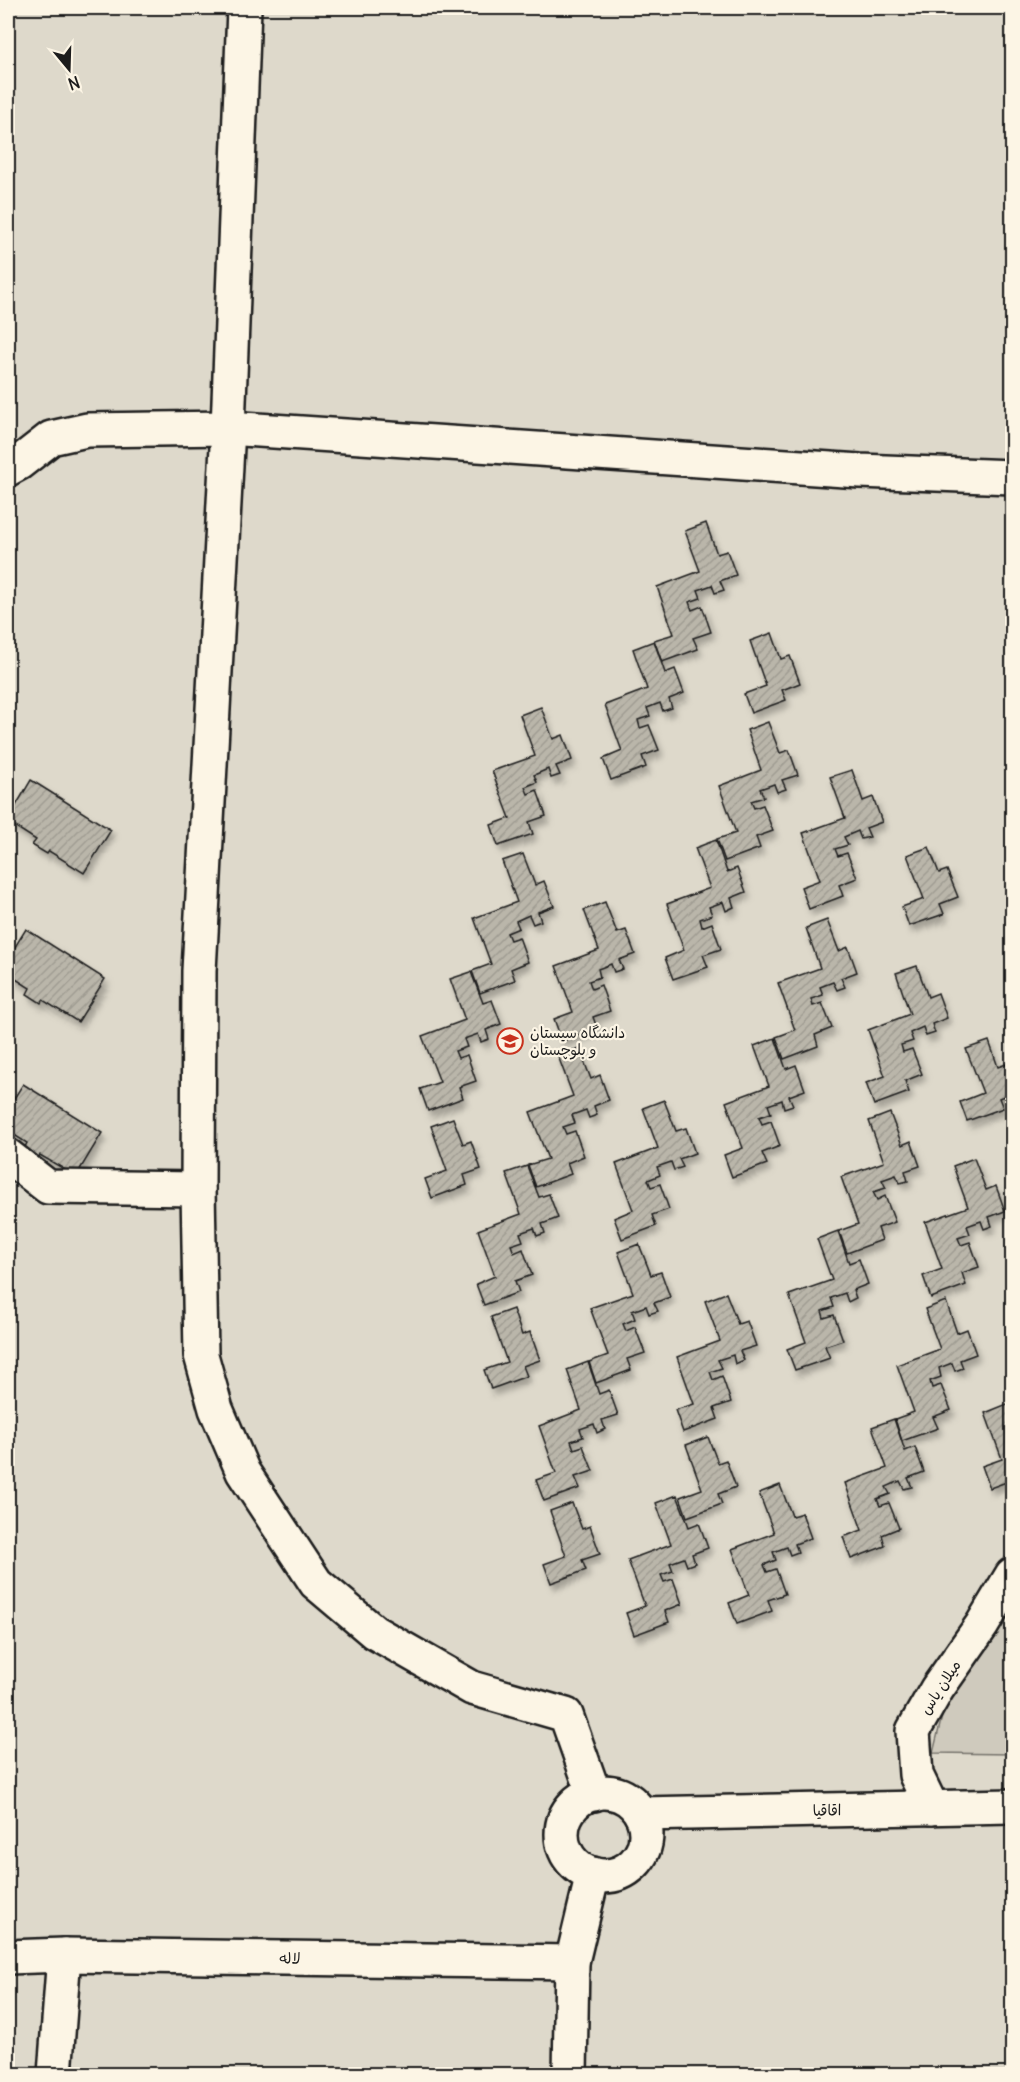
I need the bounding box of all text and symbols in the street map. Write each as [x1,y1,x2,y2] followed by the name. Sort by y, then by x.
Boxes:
[39,39,99,99] north arrow
[65,72,82,94] text: N
[530,1023,625,1060] place label: دانشگاه سیستان و بلوچستان
[495,1026,525,1056] school or university icon: دانشگاه سیستان و بلوچستان
[915,1656,965,1718] street label: میلان یاس
[812,1800,842,1820] street label: اقاقیا
[279,1948,301,1968] street label: لاله

